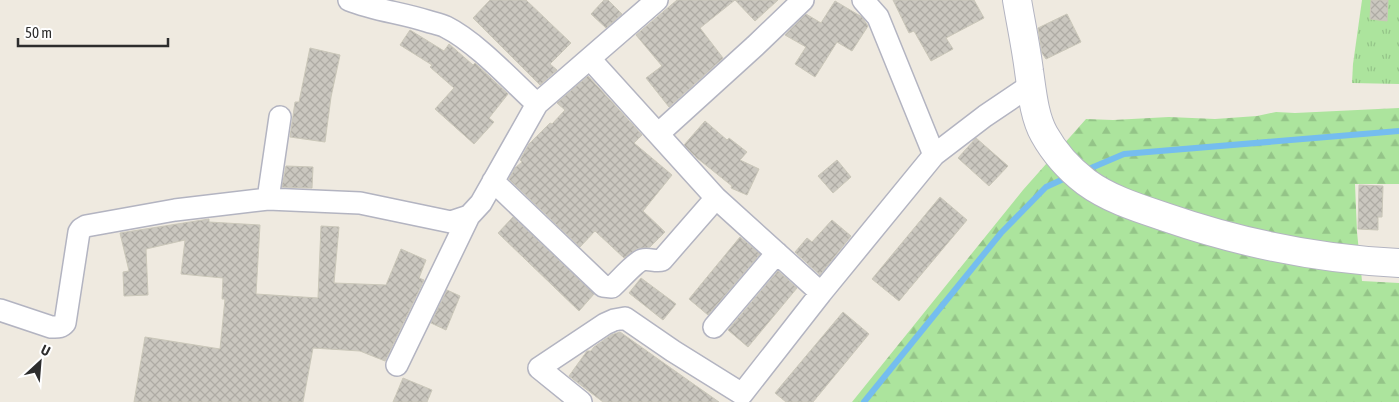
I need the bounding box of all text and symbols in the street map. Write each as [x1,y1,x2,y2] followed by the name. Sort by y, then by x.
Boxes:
[18,15,168,47] scale bar
[25,24,52,41] text: 50 m
[15,337,65,387] north arrow
[38,341,53,359] text: U

